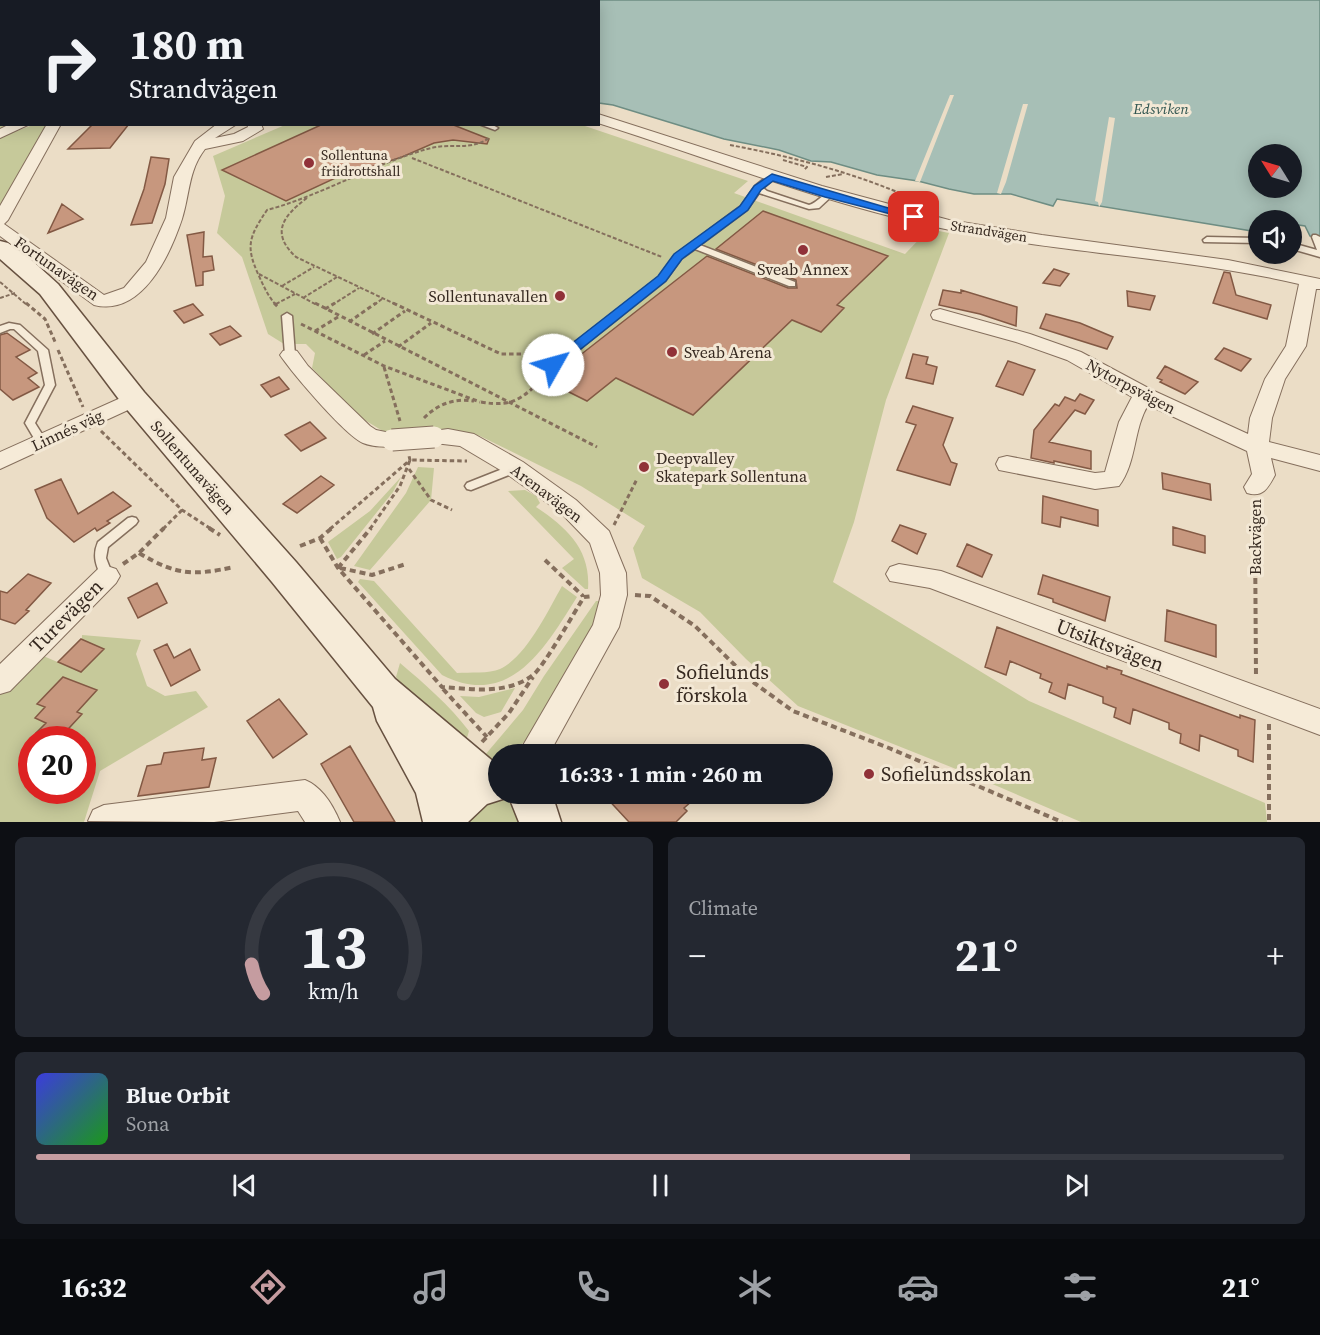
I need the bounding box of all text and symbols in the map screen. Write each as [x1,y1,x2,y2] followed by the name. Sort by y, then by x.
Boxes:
[129,15,244,73] text: 180 m
[30,24,108,102] icon: right
[129,70,278,107] text: Strandvägen
[1132,98,1189,119] water label: Edsviken
[1248,144,1302,198] north arrow
[1248,144,1302,264] map controls
[321,145,401,181] place label: Sollentuna friidrottshall
[302,156,316,170] marker: Sollentuna friidrottshall
[888,191,939,242] pin
[897,200,930,233] icon: arrive
[1248,210,1302,264] button: sound
[949,215,1029,247] street label: Strandvägen
[10,231,104,305] street label: Fortunavägen
[796,243,810,257] marker: Sveab Annex
[757,258,849,280] place label: Sveab Annex
[428,285,548,307] place label: Sollentunavallen
[553,289,567,303] marker: Sollentunavallen
[521,333,585,397] position arrow
[684,341,773,363] place label: Sveab Arena
[665,345,679,359] marker: Sveab Arena
[1082,353,1180,419] street label: Nytorpsvägen
[28,404,106,456] street label: Linnés väg
[146,415,240,519] street label: Sollentunavägen
[656,447,808,487] place label: Deepvalley Skatepark Sollentuna
[507,459,588,527] street label: Arenavägen
[637,460,651,474] marker: Deepvalley Skatepark Sollentuna
[1244,499,1266,575] street label: Backvägen
[23,573,109,659] street label: Turevägen
[1052,612,1168,678] street label: Utsiktsvägen
[676,658,769,709] place label: Sofielunds förskola
[657,677,671,691] marker: Sofielunds förskola
[18,726,96,804] speed limit sign: 20
[559,759,762,789] text: 16:33 · 1 min · 260 m
[881,760,1032,788] place label: Sofielundsskolan
[862,767,876,781] marker: Sofielundsskolan
[689,894,758,922] text: Climate
[300,903,368,989] text: 13
[954,924,1018,986] text: 21°
[689,933,706,978] text: −
[1266,933,1284,978] text: +
[308,977,359,1006] text: km/h
[126,1080,230,1110] text: Blue Orbit
[126,1110,170,1138] text: Sona
[228,1169,261,1202] icon: previous
[644,1169,677,1202] icon: pause
[1060,1169,1093,1202] icon: next
[247,1266,289,1308] icon: directions
[410,1266,452,1308] icon: music
[572,1266,614,1308] icon: phone
[734,1266,776,1308] icon: climate
[897,1266,939,1308] icon: car
[1059,1266,1101,1308] icon: filters
[60,1269,127,1306] text: 16:32
[1222,1269,1260,1306] text: 21°

